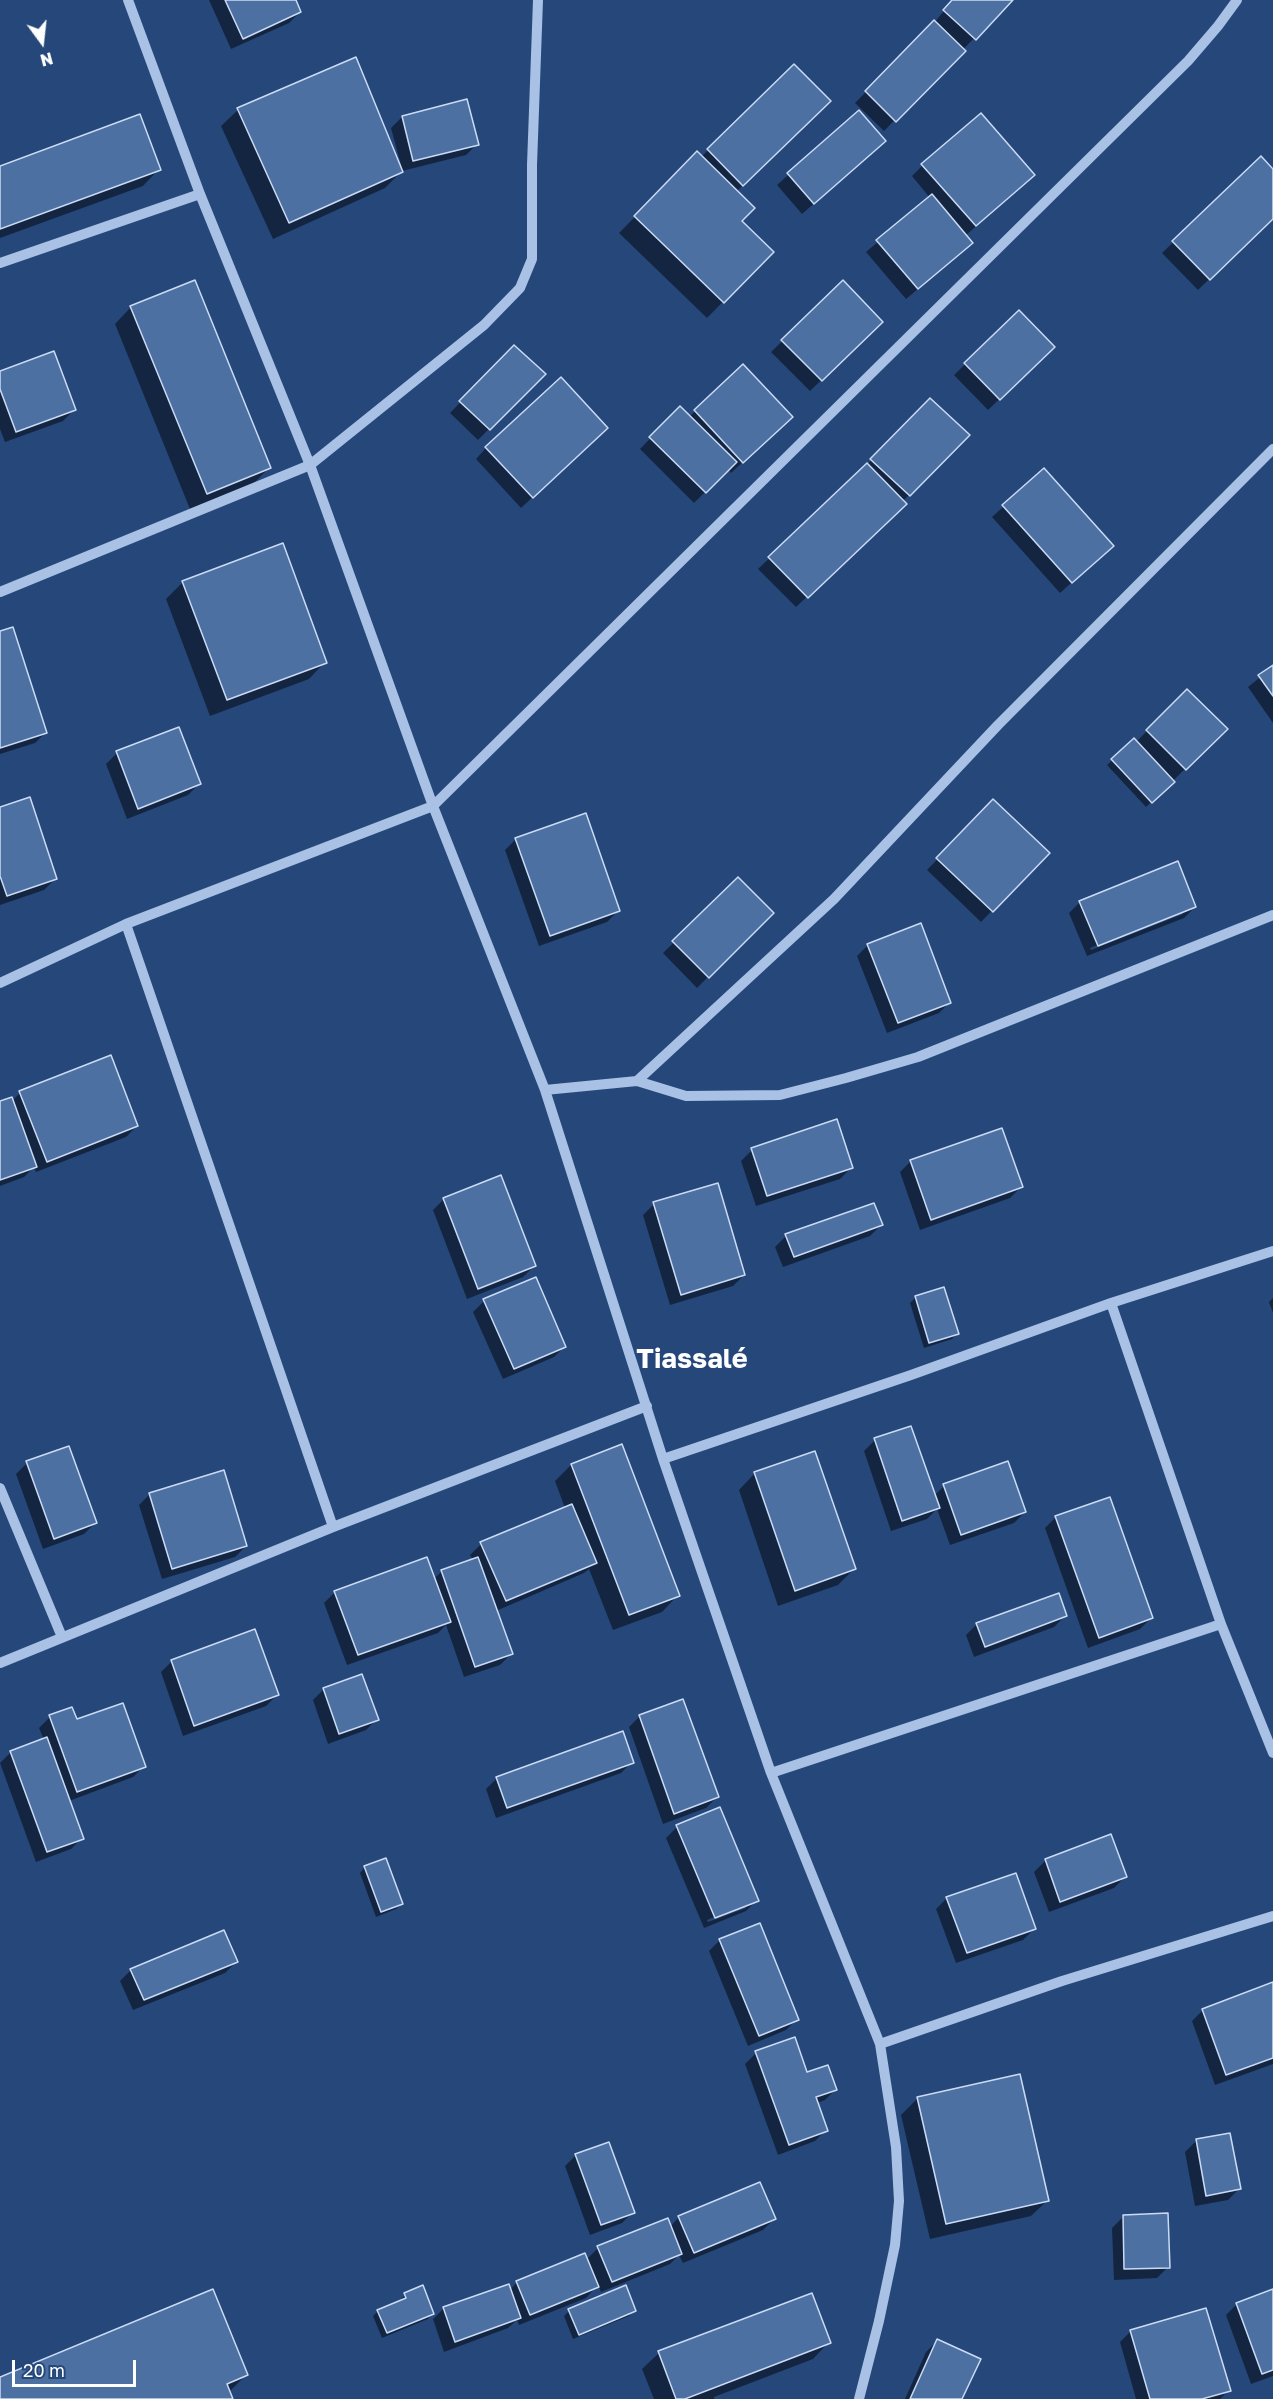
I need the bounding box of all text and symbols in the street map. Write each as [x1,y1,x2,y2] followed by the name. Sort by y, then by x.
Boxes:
[12,12,72,72] north arrow
[38,48,55,71] text: N
[636,1343,748,1375] district label: Tiassalé
[15,2348,140,2386] scale bar
[23,2359,65,2381] text: 20 m

